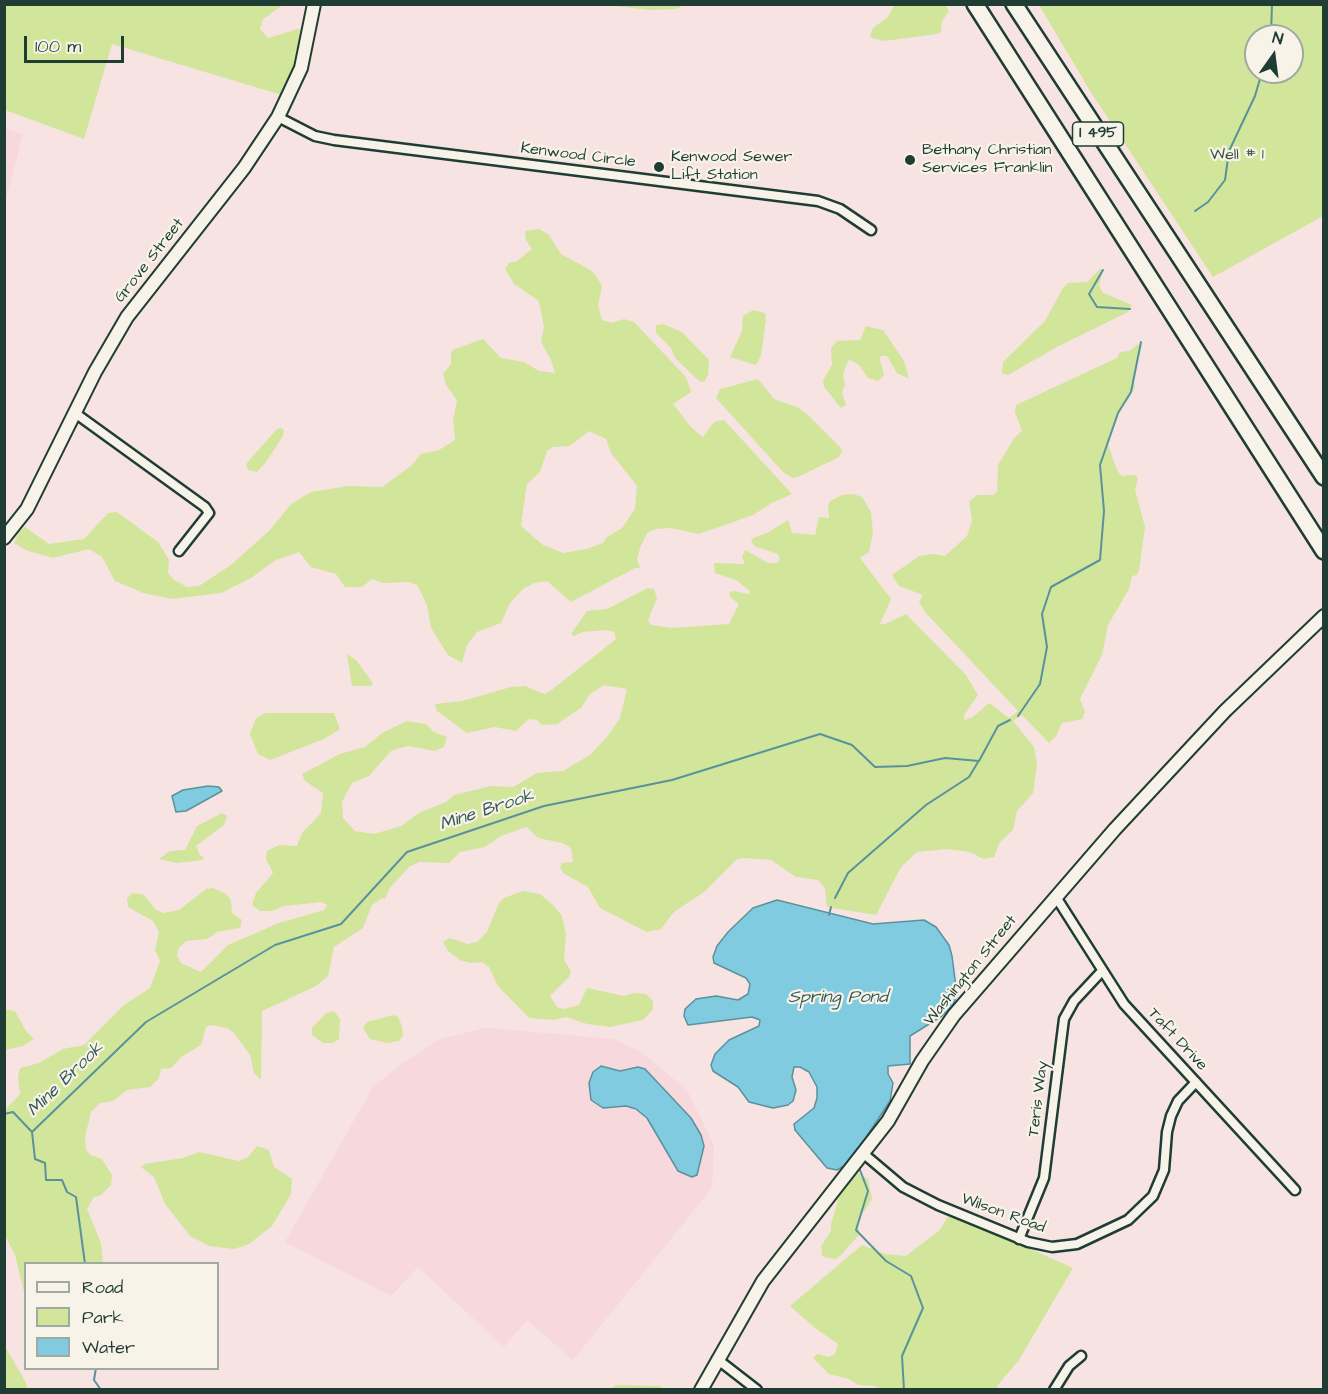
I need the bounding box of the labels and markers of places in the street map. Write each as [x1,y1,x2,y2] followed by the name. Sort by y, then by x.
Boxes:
[922,141,1053,179] place label: Bethany Christian Services Franklin
[671,148,792,186] place label: Kenwood Sewer Lift Station
[903,153,917,167] marker: Bethany Christian Services Franklin
[652,160,666,174] marker: Kenwood Sewer Lift Station

